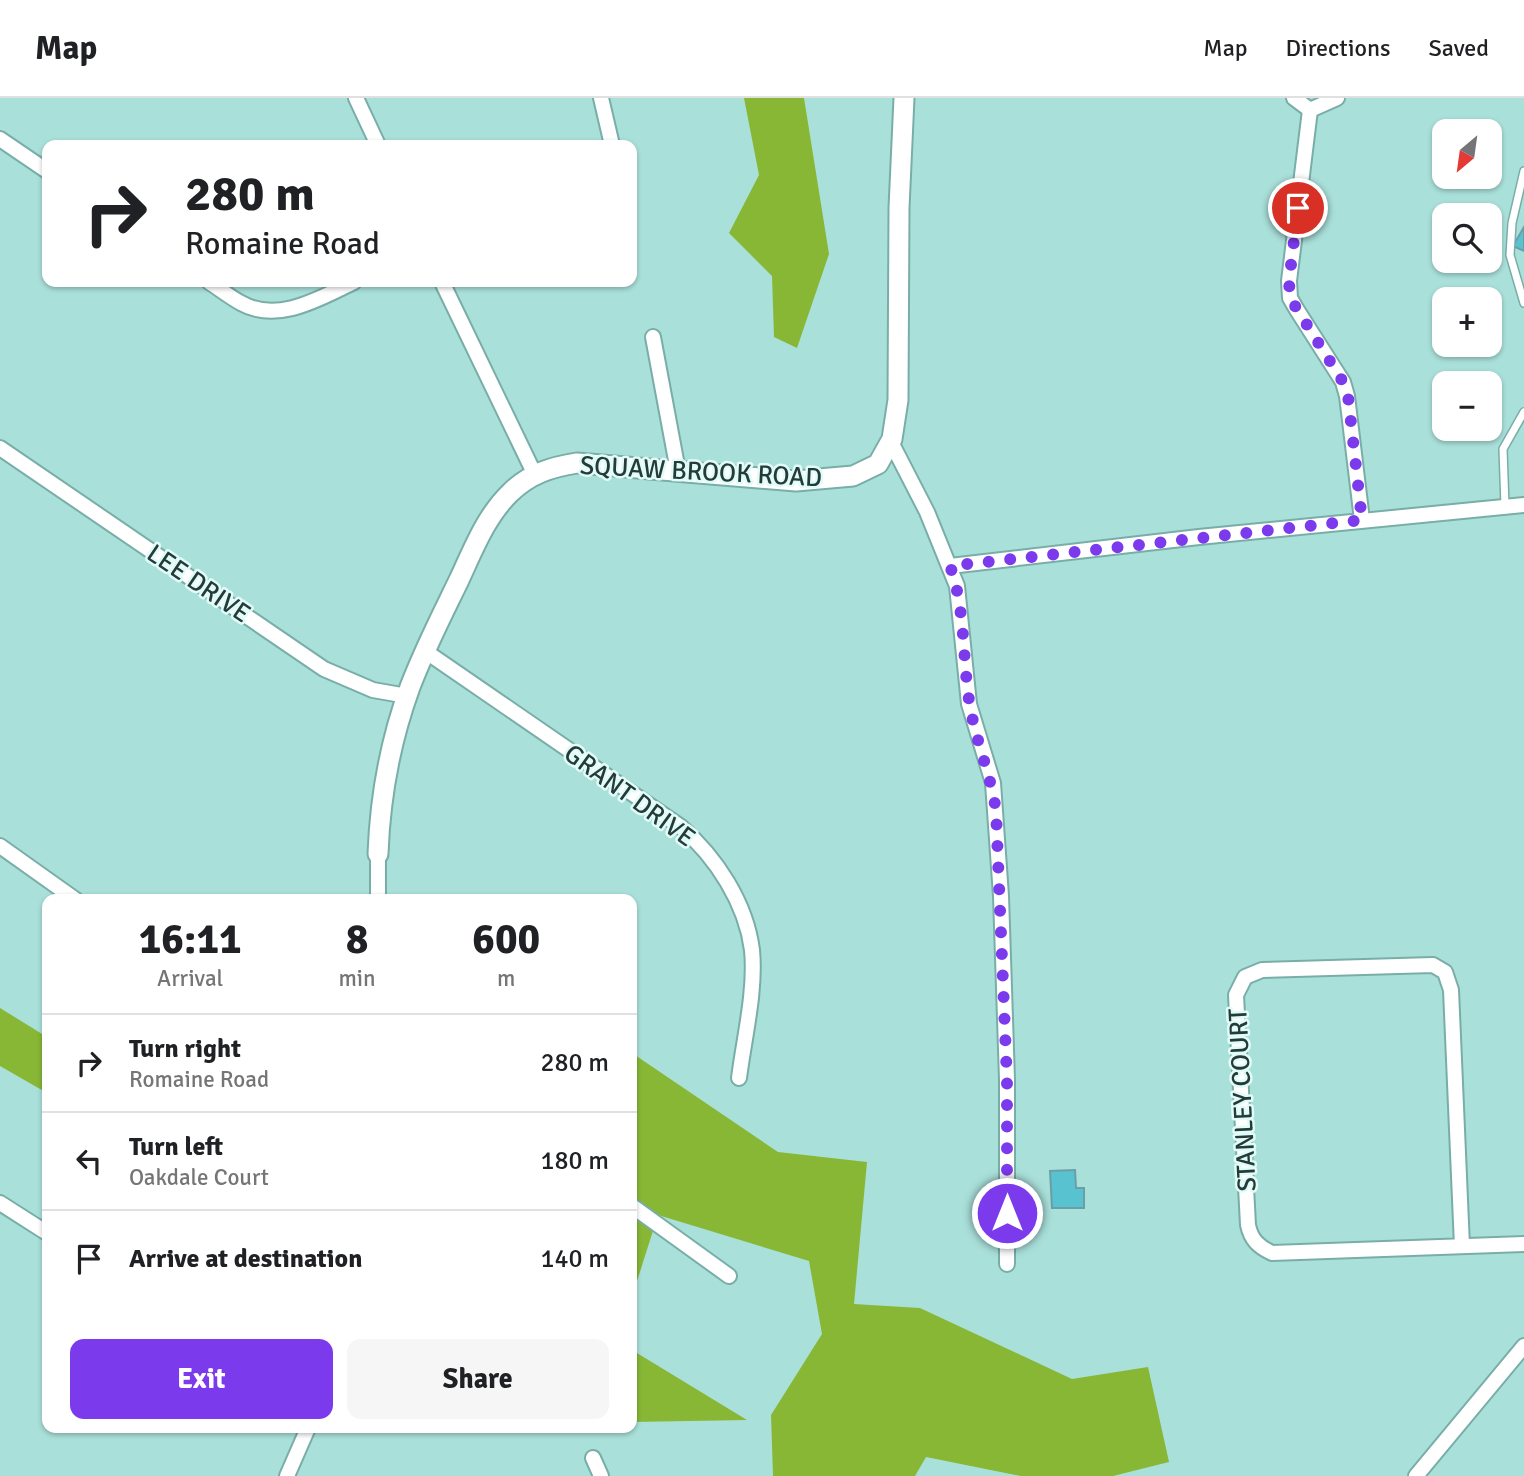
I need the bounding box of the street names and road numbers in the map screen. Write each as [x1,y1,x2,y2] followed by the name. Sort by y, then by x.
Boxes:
[579,450,823,494] street label: SQUAW BROOK ROAD
[140,538,256,630] street label: LEE DRIVE
[558,738,701,854] street label: GRANT DRIVE
[1222,1007,1264,1192] street label: STANLEY COURT

